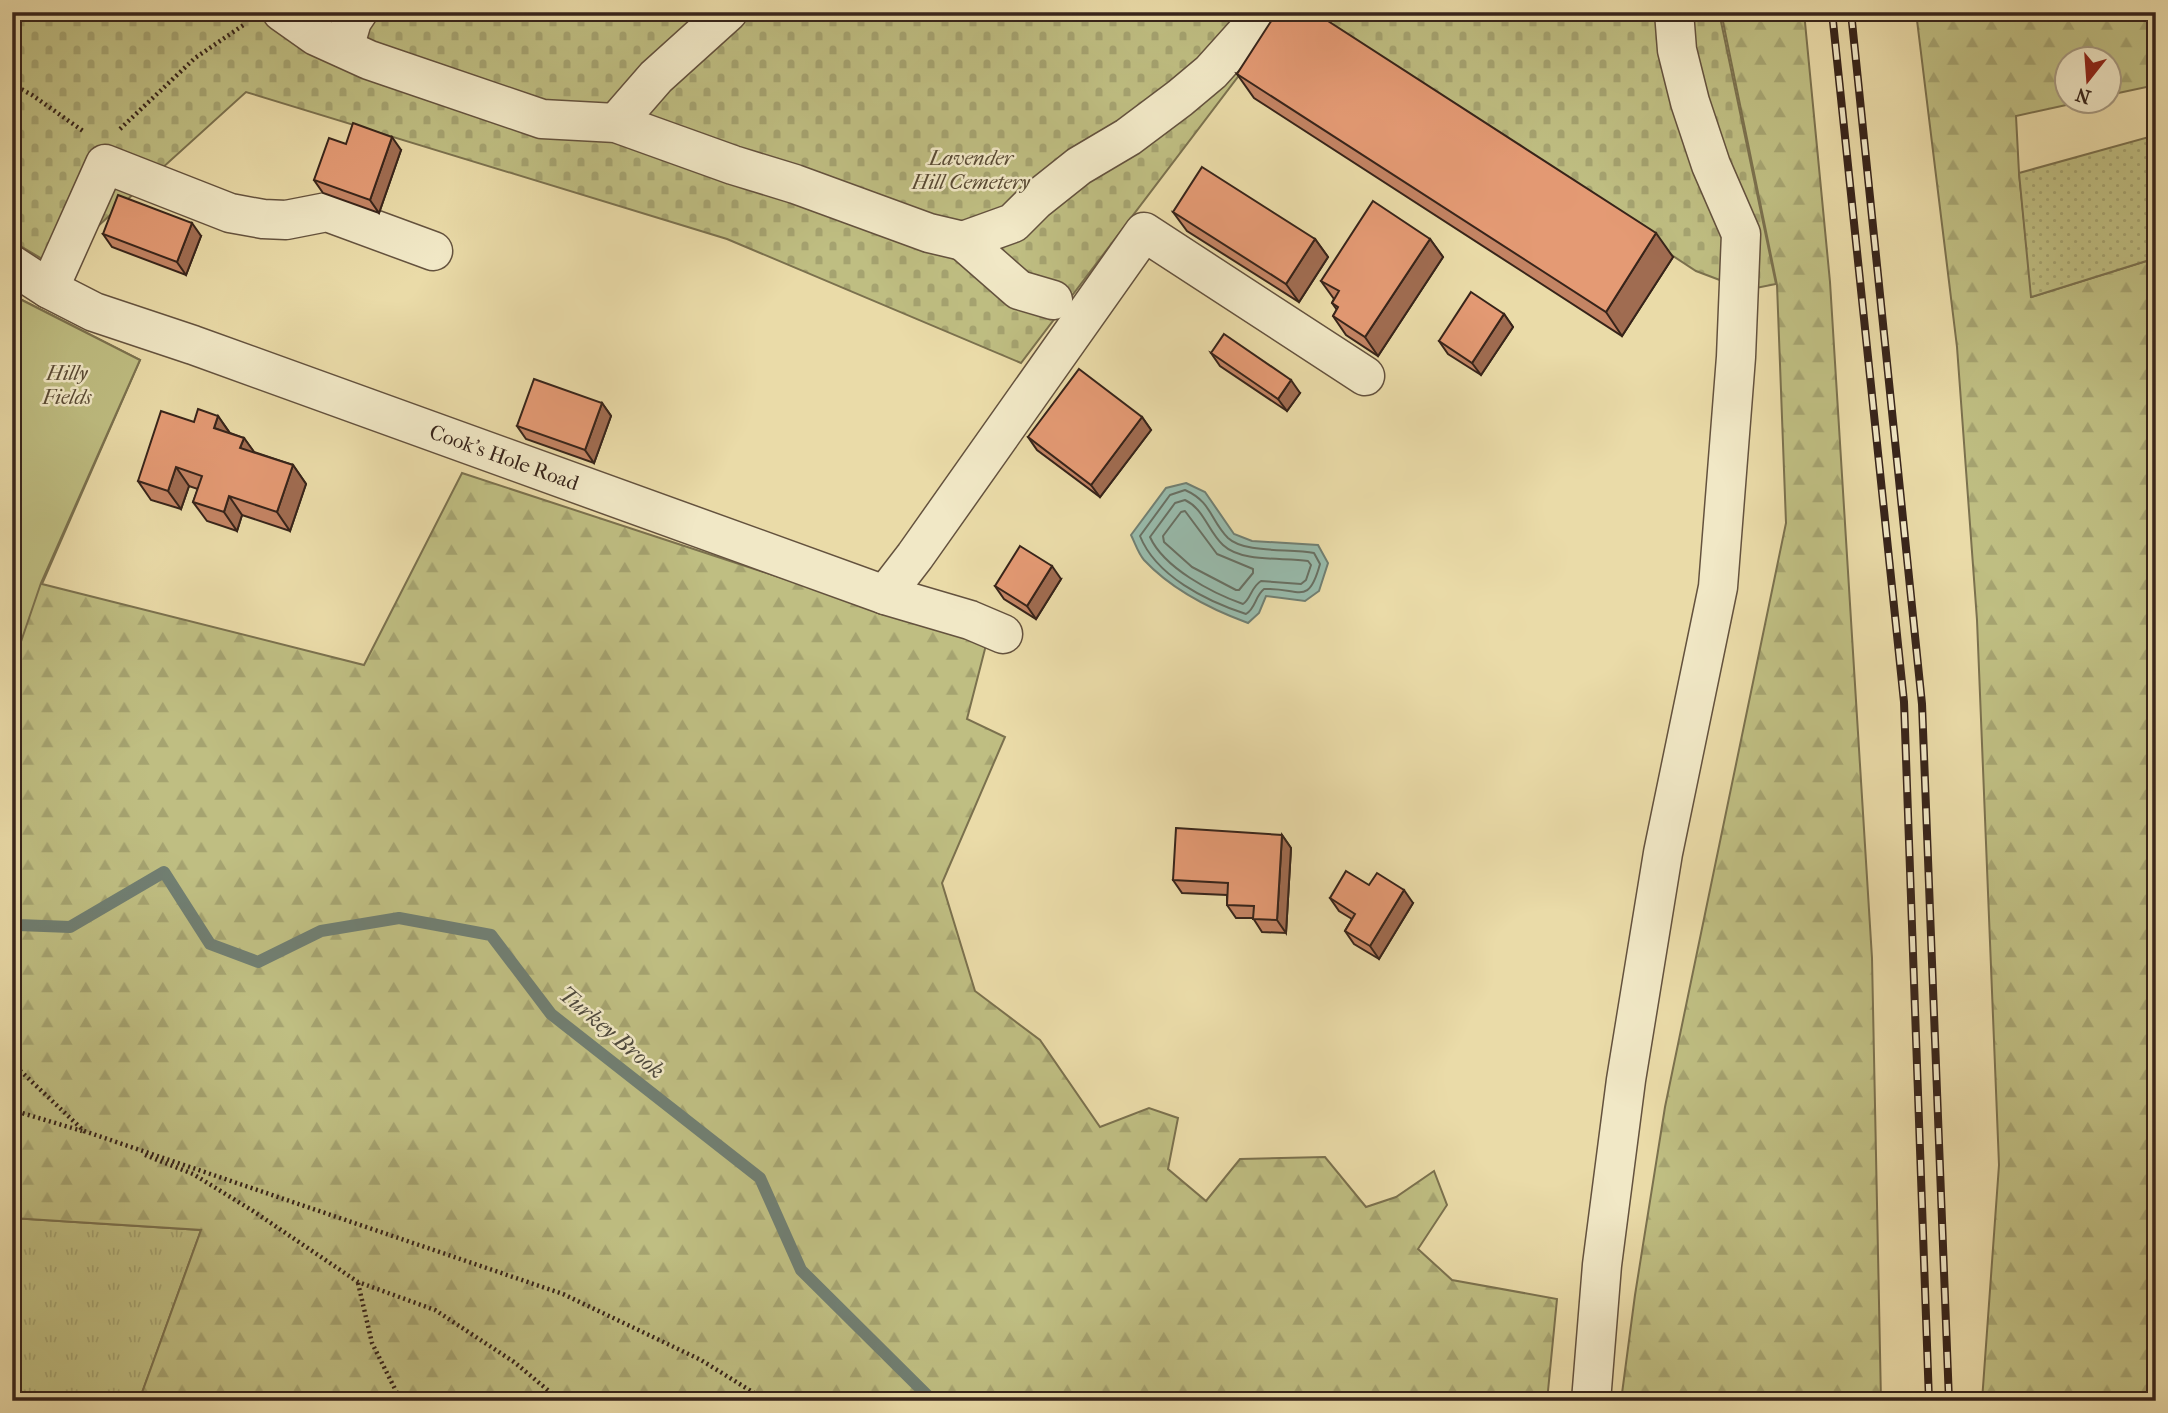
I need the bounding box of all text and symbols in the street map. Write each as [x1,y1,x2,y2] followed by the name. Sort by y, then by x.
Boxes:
[2052,46,2122,116] north arrow
[2073,83,2093,108] text: N
[911,146,1031,194] park label: Lavender Hill Cemetery
[41,361,92,409] park label: Hilly Fields
[426,420,583,496] street label: Cook's Hole Road
[553,980,670,1084] water label: Turkey Brook

